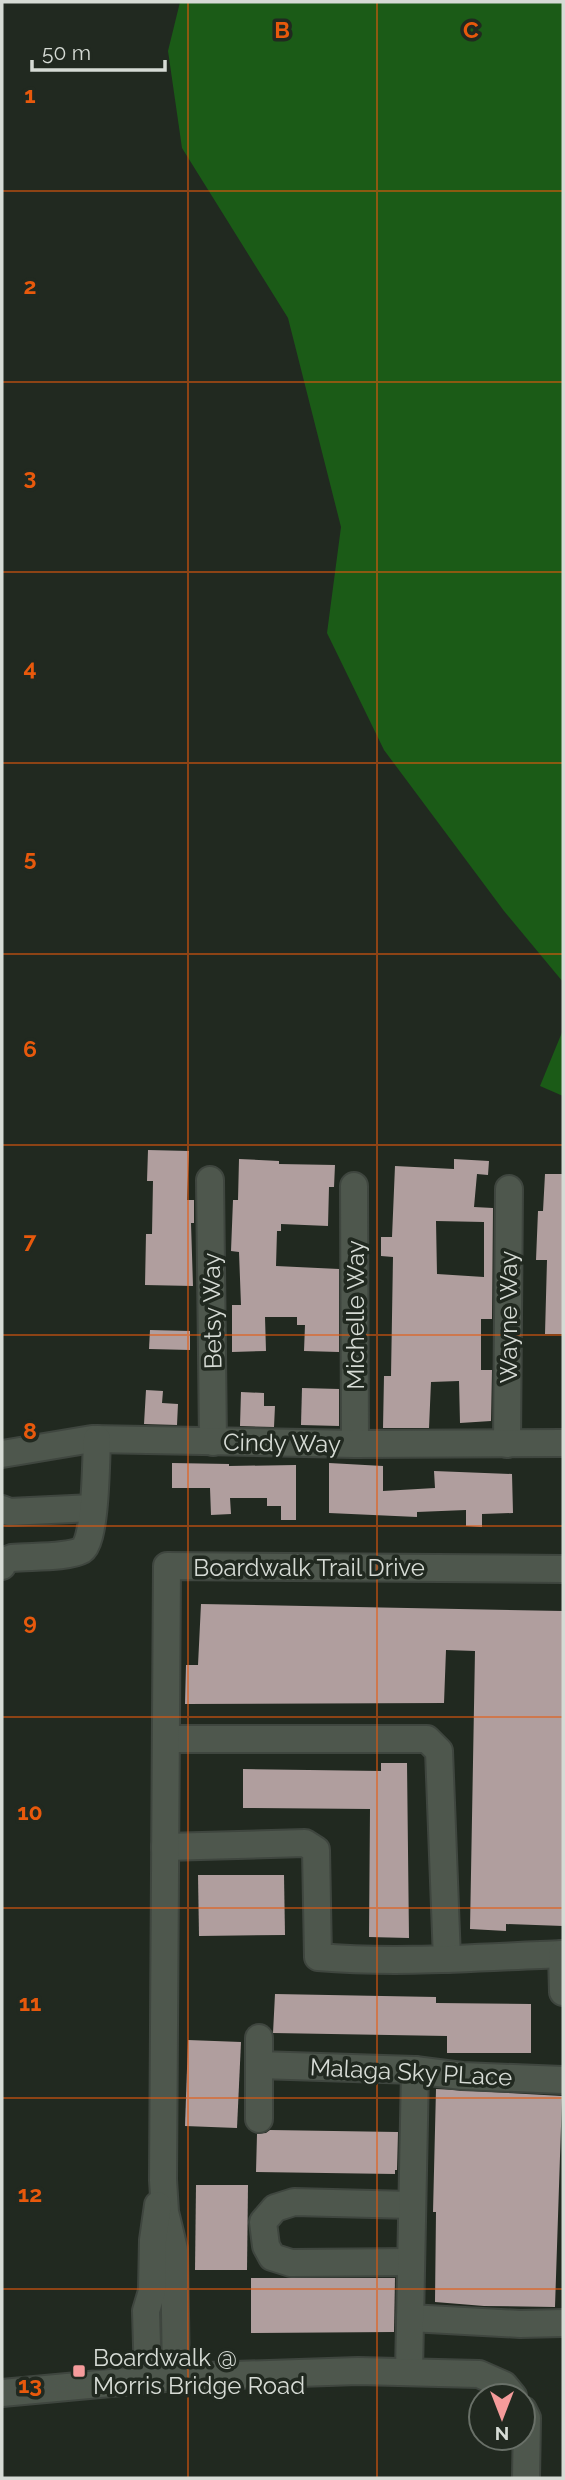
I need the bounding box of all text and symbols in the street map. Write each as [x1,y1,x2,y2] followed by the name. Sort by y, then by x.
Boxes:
[274,16,290,43] text: B
[463,16,479,43] text: C
[32,28,164,72] scale bar
[42,40,91,65] text: 50 m
[24,81,36,108] text: 1
[24,272,36,299] text: 2
[24,463,36,490] text: 3
[23,654,37,681] text: 4
[24,844,37,871] text: 5
[23,1035,37,1062] text: 6
[24,1226,37,1253] text: 7
[341,1240,370,1390] street label: Michelle Way
[494,1251,523,1383] street label: Wayne Way
[196,1252,228,1370] street label: Betsy Way
[23,1417,37,1444] text: 8
[223,1427,341,1459] street label: Cindy Way
[193,1553,425,1582] street label: Boardwalk Trail Drive
[23,1608,37,1635] text: 9
[17,1798,43,1825] text: 10
[19,1989,41,2016] text: 11
[309,2052,513,2092] street label: Malaga Sky PLace
[18,2180,42,2207] text: 12
[93,2343,305,2400] place label: Boardwalk @ Morris Bridge Road
[71,2363,87,2379] marker: Boardwalk @ Morris Bridge Road
[18,2371,42,2398] text: 13
[467,2382,537,2452] north arrow
[495,2423,509,2445] text: N

